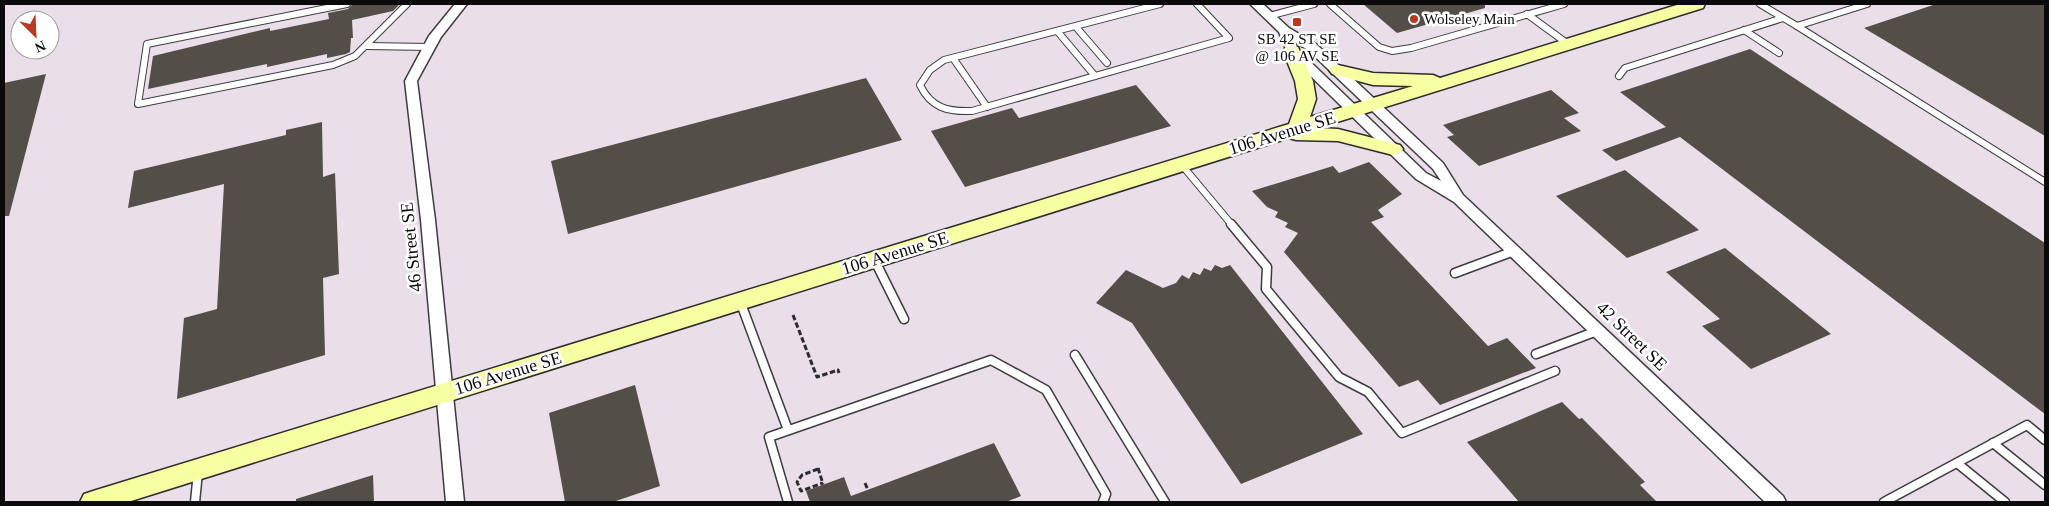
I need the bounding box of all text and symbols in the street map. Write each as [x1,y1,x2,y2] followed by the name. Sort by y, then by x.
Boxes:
[10,10,60,60] north arrow
[1424,11,1515,27] place label: Wolseley Main
[1408,13,1420,25] marker: Wolseley Main
[1291,16,1303,28] marker: SB 42 ST SE @ 106 AV SE
[1255,31,1339,64] place label: SB 42 ST SE @ 106 AV SE
[32,38,48,55] text: N
[1226,107,1338,159] street label: 106 Avenue SE
[396,201,426,293] street label: 46 Street SE
[839,227,951,279] street label: 106 Avenue SE
[1593,298,1671,374] street label: 42 Street SE
[452,347,564,399] street label: 106 Avenue SE

